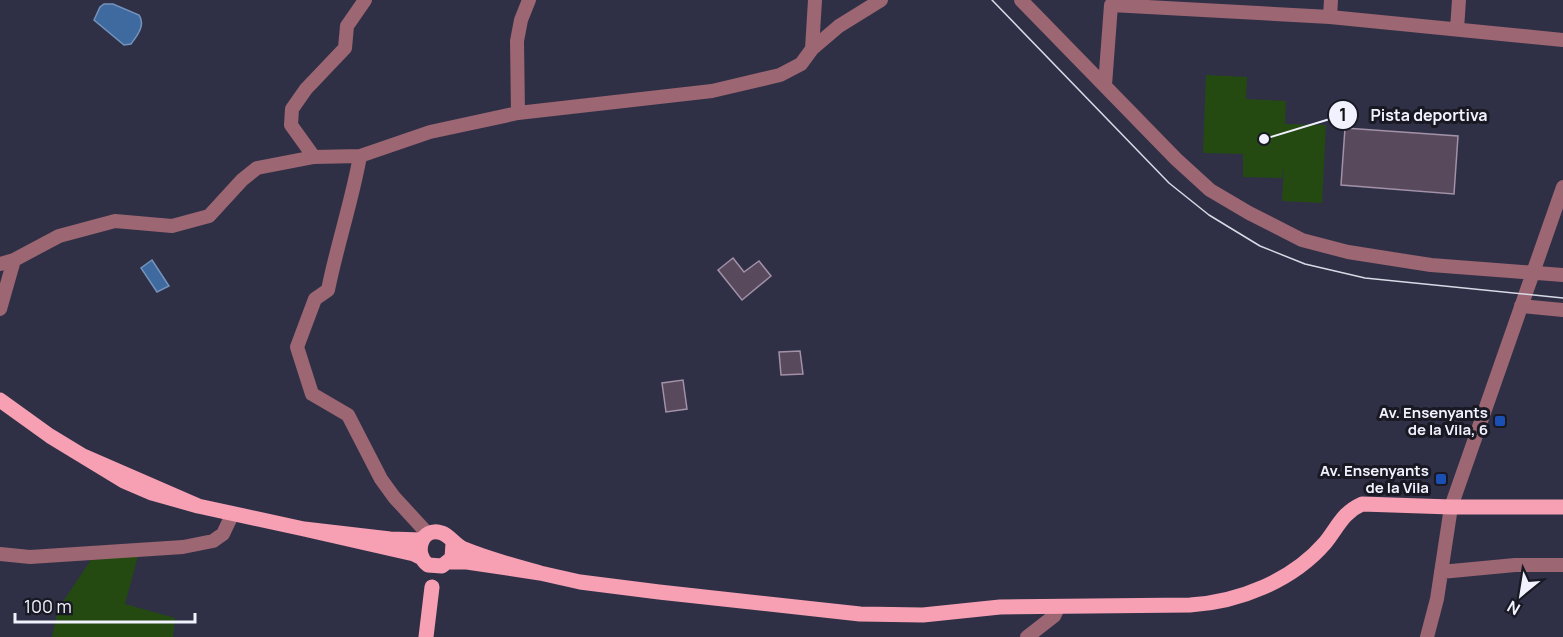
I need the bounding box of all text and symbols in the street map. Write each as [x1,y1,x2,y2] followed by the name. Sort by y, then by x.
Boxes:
[1328,98,1499,132] callout: Pista deportiva
[1339,102,1347,126] text: 1
[1370,104,1488,126] text: Pista deportiva
[1379,402,1488,440] place label: Av. Ensenyants de la Vila, 6
[1493,414,1507,428] marker: Av. Ensenyants de la Vila, 6
[1320,460,1429,498] place label: Av. Ensenyants de la Vila
[1434,472,1448,486] marker: Av. Ensenyants de la Vila
[1491,565,1551,625] north arrow
[15,586,195,624] scale bar
[24,594,72,618] text: 100 m
[1503,596,1524,620] text: N

